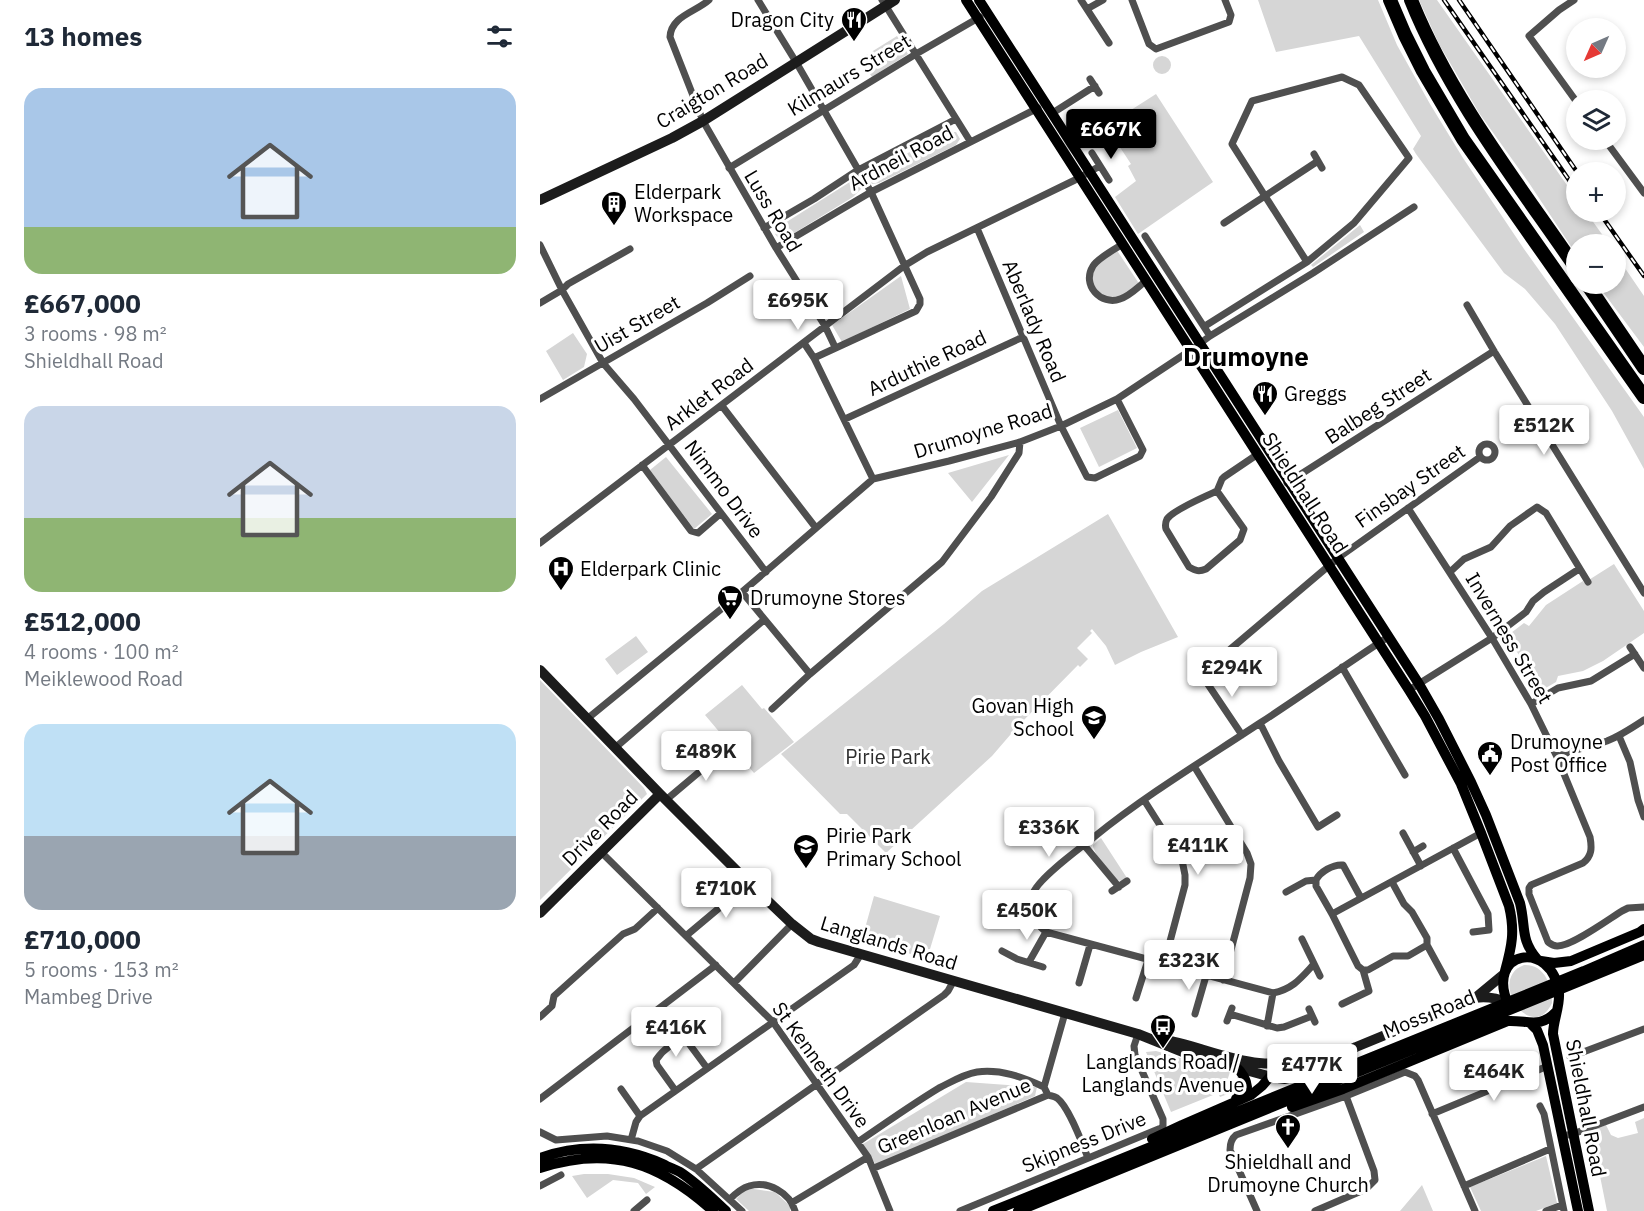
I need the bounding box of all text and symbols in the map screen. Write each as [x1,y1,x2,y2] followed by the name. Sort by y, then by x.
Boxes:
[839,5,869,43] restaurant icon: Dragon City
[731,6,834,33] place label: Dragon City
[1566,18,1626,78] north arrow
[1566,18,1626,294] map controls
[24,19,142,53] text: 13 homes
[483,20,516,53] icon: filters
[782,27,915,122] street label: Kilmaurs Street
[651,47,773,135] street label: Craigton Road
[1566,90,1626,150] button: layers
[1069,109,1153,160] pin: £667K
[1080,115,1142,142] text: £667K
[844,119,958,197] street label: Ardneil Road
[216,127,324,235] icon: home
[1566,162,1626,222] button: +
[738,165,808,257] street label: Luss Road
[634,178,733,228] place label: Elderpark Workspace
[599,189,629,227] building icon: Elderpark Workspace
[1566,234,1626,294] button: −
[996,255,1073,386] street label: Aberlady Road
[756,280,840,331] pin: £695K
[24,286,141,320] text: £667,000
[767,286,829,313] text: £695K
[589,288,685,359] street label: Uist Street
[24,320,167,347] text: 3 rooms · 98 m²
[863,323,991,402] street label: Arduthie Road
[1183,339,1309,373] district label: Drumoyne
[24,347,164,374] text: Shieldhall Road
[659,351,759,436] street label: Arklet Road
[1319,361,1436,450] street label: Balbeg Street
[1250,379,1280,417] restaurant icon: Greggs
[1284,380,1347,407] place label: Greggs
[910,397,1056,464] street label: Drumoyne Road
[1502,405,1586,456] pin: £512K
[1513,411,1575,438] text: £512K
[1256,427,1355,559] street label: Shieldhall Road
[679,434,770,543] street label: Nimmo Drive
[1349,438,1470,534] street label: Finsbay Street
[216,445,324,553] icon: home
[546,554,576,592] hospital icon: Elderpark Clinic
[580,555,721,582] place label: Elderpark Clinic
[1460,567,1559,708] street label: Inverness Street
[715,583,745,621] supermarket icon: Drumoyne Stores
[750,584,905,611] place label: Drumoyne Stores
[24,604,141,638] text: £512,000
[24,638,179,665] text: 4 rooms · 100 m²
[1190,647,1274,698] pin: £294K
[1201,653,1263,680] text: £294K
[24,665,183,692] text: Meiklewood Road
[972,692,1074,742] place label: Govan High School
[1079,703,1109,741] school or university icon: Govan High School
[1510,728,1607,778] place label: Drumoyne Post Office
[664,731,748,782] pin: £489K
[675,737,737,764] text: £489K
[1475,739,1505,777] public building icon: Drumoyne Post Office
[845,743,931,770] park label: Pirie Park
[216,763,324,871] icon: home
[556,784,644,872] street label: Drive Road
[1007,807,1091,858] pin: £336K
[1018,813,1080,840] text: £336K
[826,822,962,872] place label: Pirie Park Primary School
[1156,825,1240,876] pin: £411K
[1167,831,1229,858] text: £411K
[791,832,821,870] school or university icon: Pirie Park Primary School
[684,868,768,919] pin: £710K
[695,874,757,901] text: £710K
[985,890,1069,941] pin: £450K
[996,896,1058,923] text: £450K
[817,909,961,976] street label: Langlands Road
[24,922,141,956] text: £710,000
[1147,940,1231,991] pin: £323K
[1158,946,1220,973] text: £323K
[24,956,179,983] text: 5 rooms · 153 m²
[24,983,153,1010] text: Mambeg Drive
[1379,983,1479,1044] street label: Moss Road
[766,996,876,1133] street label: St Kenneth Drive
[634,1007,718,1058] pin: £416K
[1148,1012,1178,1050] bus stop icon: Langlands Road / Langlands Avenue
[645,1013,707,1040] text: £416K
[1560,1037,1613,1179] street label: Shieldhall Road
[1270,1044,1354,1095] pin: £477K
[1082,1048,1244,1098] place label: Langlands Road / Langlands Avenue
[1281,1050,1343,1077] text: £477K
[1452,1051,1536,1102] pin: £464K
[1463,1057,1525,1084] text: £464K
[873,1071,1035,1160] street label: Greenloan Avenue
[1018,1104,1150,1179] street label: Skipness Drive
[1273,1112,1303,1150] church icon: Shieldhall and Drumoyne Church
[1207,1148,1369,1198] place label: Shieldhall and Drumoyne Church

